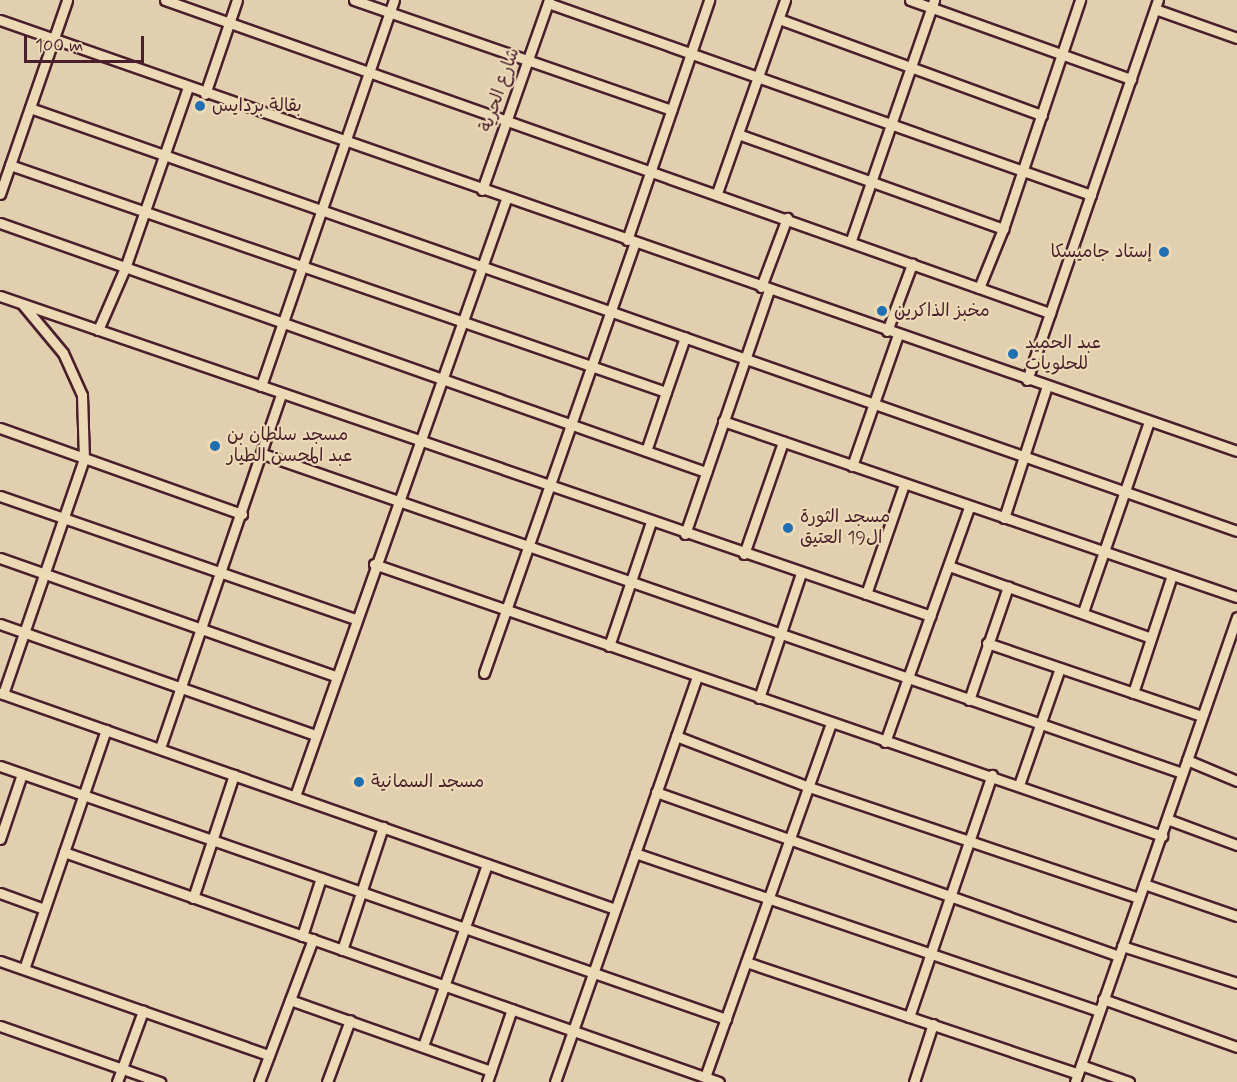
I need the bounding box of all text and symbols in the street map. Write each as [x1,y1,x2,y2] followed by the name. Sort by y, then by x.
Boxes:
[27,24,147,62] scale bar
[35,34,83,58] text: 100 m
[476,45,524,135] street label: شارع الحرية
[212,95,302,117] place label: بقالة بردايس
[193,99,207,113] marker: بقالة بردايس
[1050,241,1152,263] place label: إستاد جاميسكا
[1157,245,1171,259] marker: إستاد جاميسكا
[894,300,990,322] place label: مخبز الذاكرين
[875,304,889,318] marker: مخبز الذاكرين
[1025,333,1101,376] place label: عبد الحميد للحلويات
[1006,347,1020,361] marker: عبد الحميد للحلويات
[227,425,353,468] place label: مسجد سلطان بن عبد المحسن الطيار
[208,439,222,453] marker: مسجد سلطان بن عبد المحسن الطيار
[800,507,890,550] place label: مسجد الثورة ال19 العتيق
[781,521,795,535] marker: مسجد الثورة ال19 العتيق
[371,771,484,793] place label: مسجد السمانية
[352,775,366,789] marker: مسجد السمانية

